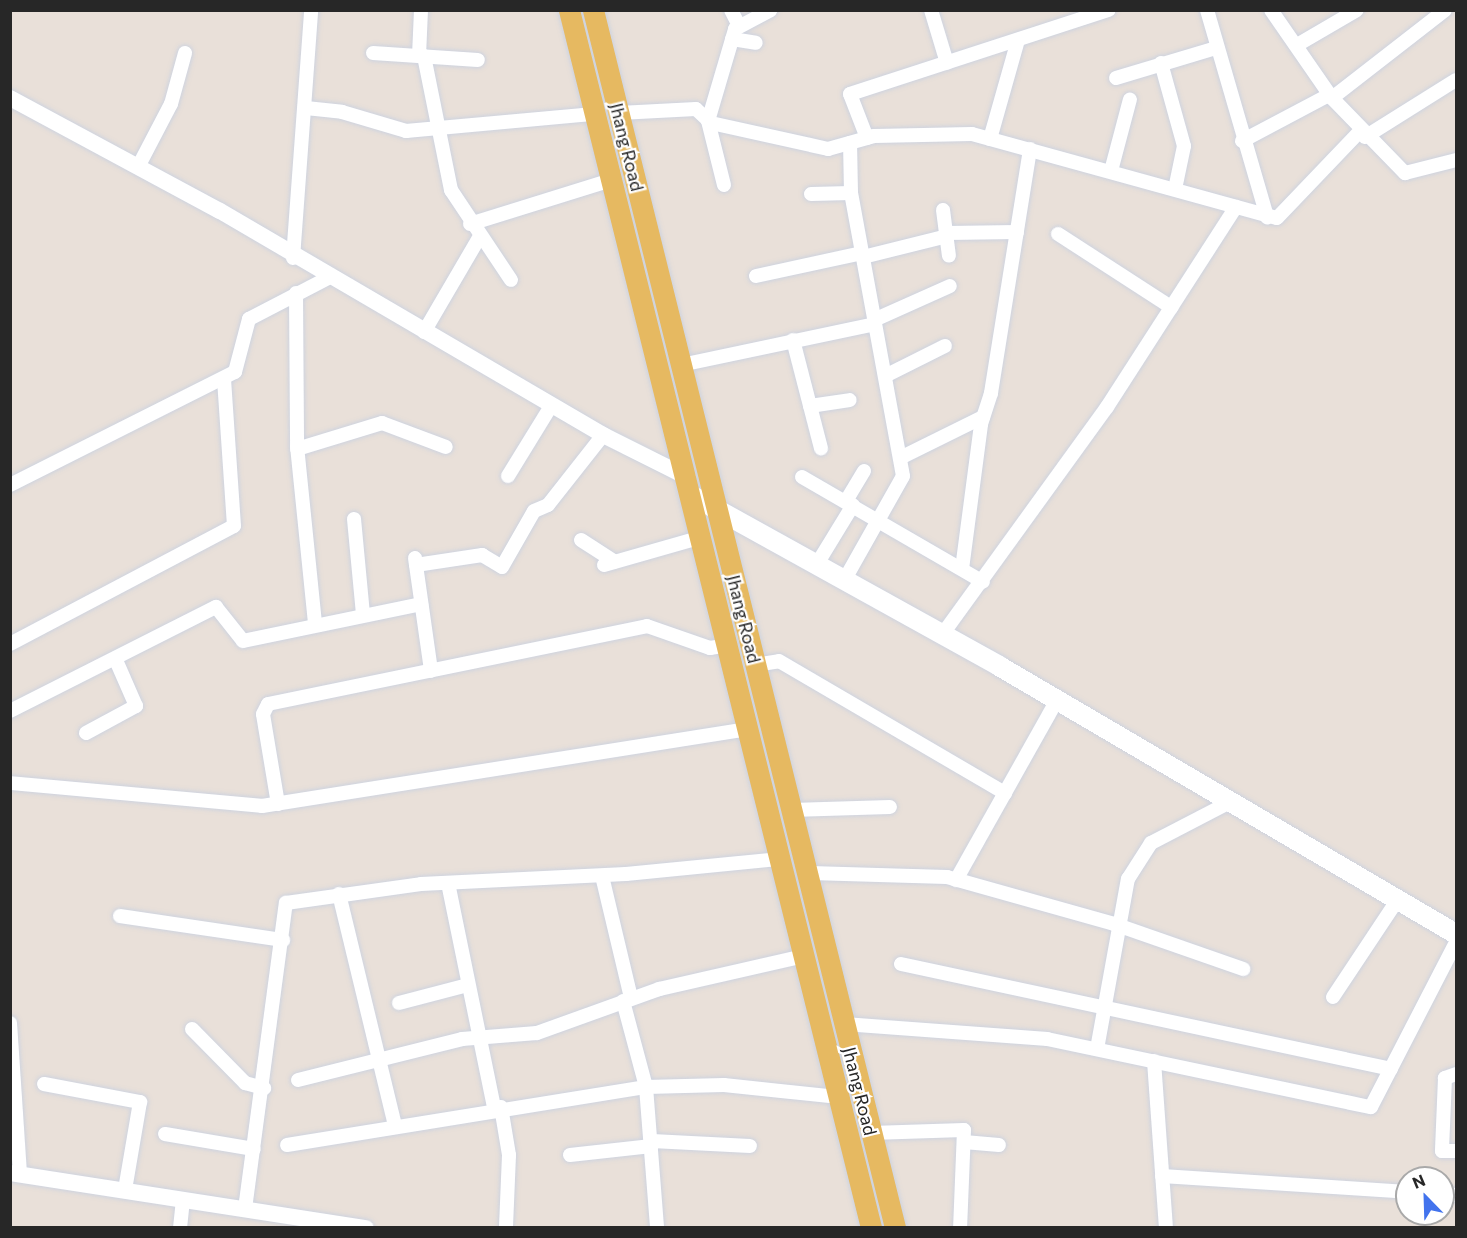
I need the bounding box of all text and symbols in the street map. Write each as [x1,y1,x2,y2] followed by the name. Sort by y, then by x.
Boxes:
[606,100,648,194] street label: Jhang Road
[723,572,765,666] street label: Jhang Road
[839,1044,881,1138] street label: Jhang Road
[1395,1166,1455,1226] north arrow
[1409,1170,1428,1192] text: N

